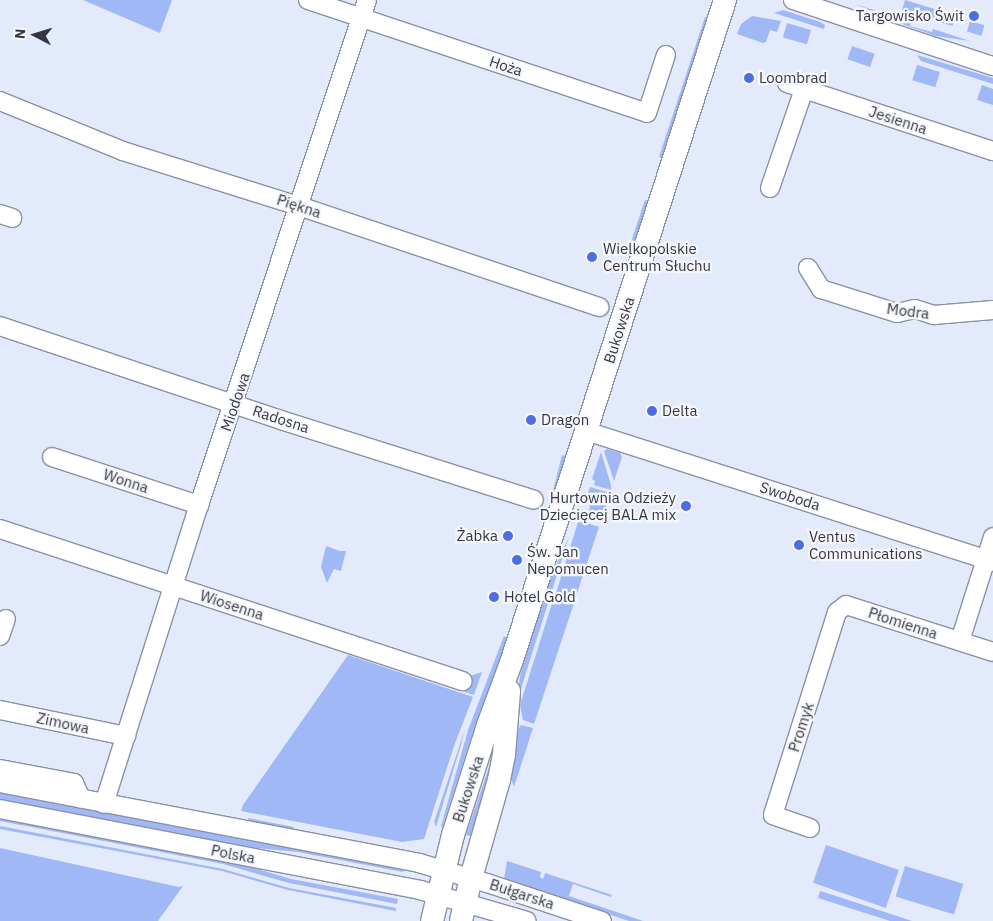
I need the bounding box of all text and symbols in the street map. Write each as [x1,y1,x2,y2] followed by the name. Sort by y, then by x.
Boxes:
[856,7,964,25] place label: Targowisko Świt
[10,10,60,60] north arrow
[968,10,980,22] marker: Targowisko Świt
[11,28,29,40] text: N
[487,52,525,80] street label: Hoża
[759,69,827,87] place label: Loombrad
[743,72,755,84] marker: Loombrad
[867,102,929,138] street label: Jesienna
[275,190,323,222] street label: Piękna
[603,239,711,274] place label: Wielkopolskie Centrum Słuchu
[585,250,599,264] marker: Wielkopolskie Centrum Słuchu
[600,294,638,366] street label: Bukowska
[886,299,930,323] street label: Modra
[217,370,253,434] street label: Miodowa
[250,401,312,437] street label: Radosna
[662,402,698,420] place label: Delta
[646,405,658,417] marker: Delta
[541,411,589,429] place label: Dragon
[525,414,537,426] marker: Dragon
[101,465,151,497] street label: Wonna
[758,478,822,514] street label: Swoboda
[540,488,676,523] place label: Hurtownia Odzieży Dziecięcej BALA mix
[680,500,692,512] marker: Hurtownia Odzieży Dziecięcej BALA mix
[457,527,498,545] place label: Żabka
[809,527,922,562] place label: Ventus Communications
[502,530,514,542] marker: Żabka
[793,539,805,551] marker: Ventus Communications
[527,542,609,577] place label: Św. Jan Nepomucen
[511,554,523,566] marker: Św. Jan Nepomucen
[198,586,266,624] street label: Wiosenna
[504,588,576,606] place label: Hotel Gold
[488,591,500,603] marker: Hotel Gold
[866,603,940,643] street label: Płomienna
[785,700,817,754] street label: Promyk
[35,709,91,737] street label: Zimowa
[449,753,487,825] street label: Bukowska
[209,841,257,867] street label: Polska
[487,875,557,913] street label: Bułgarska

